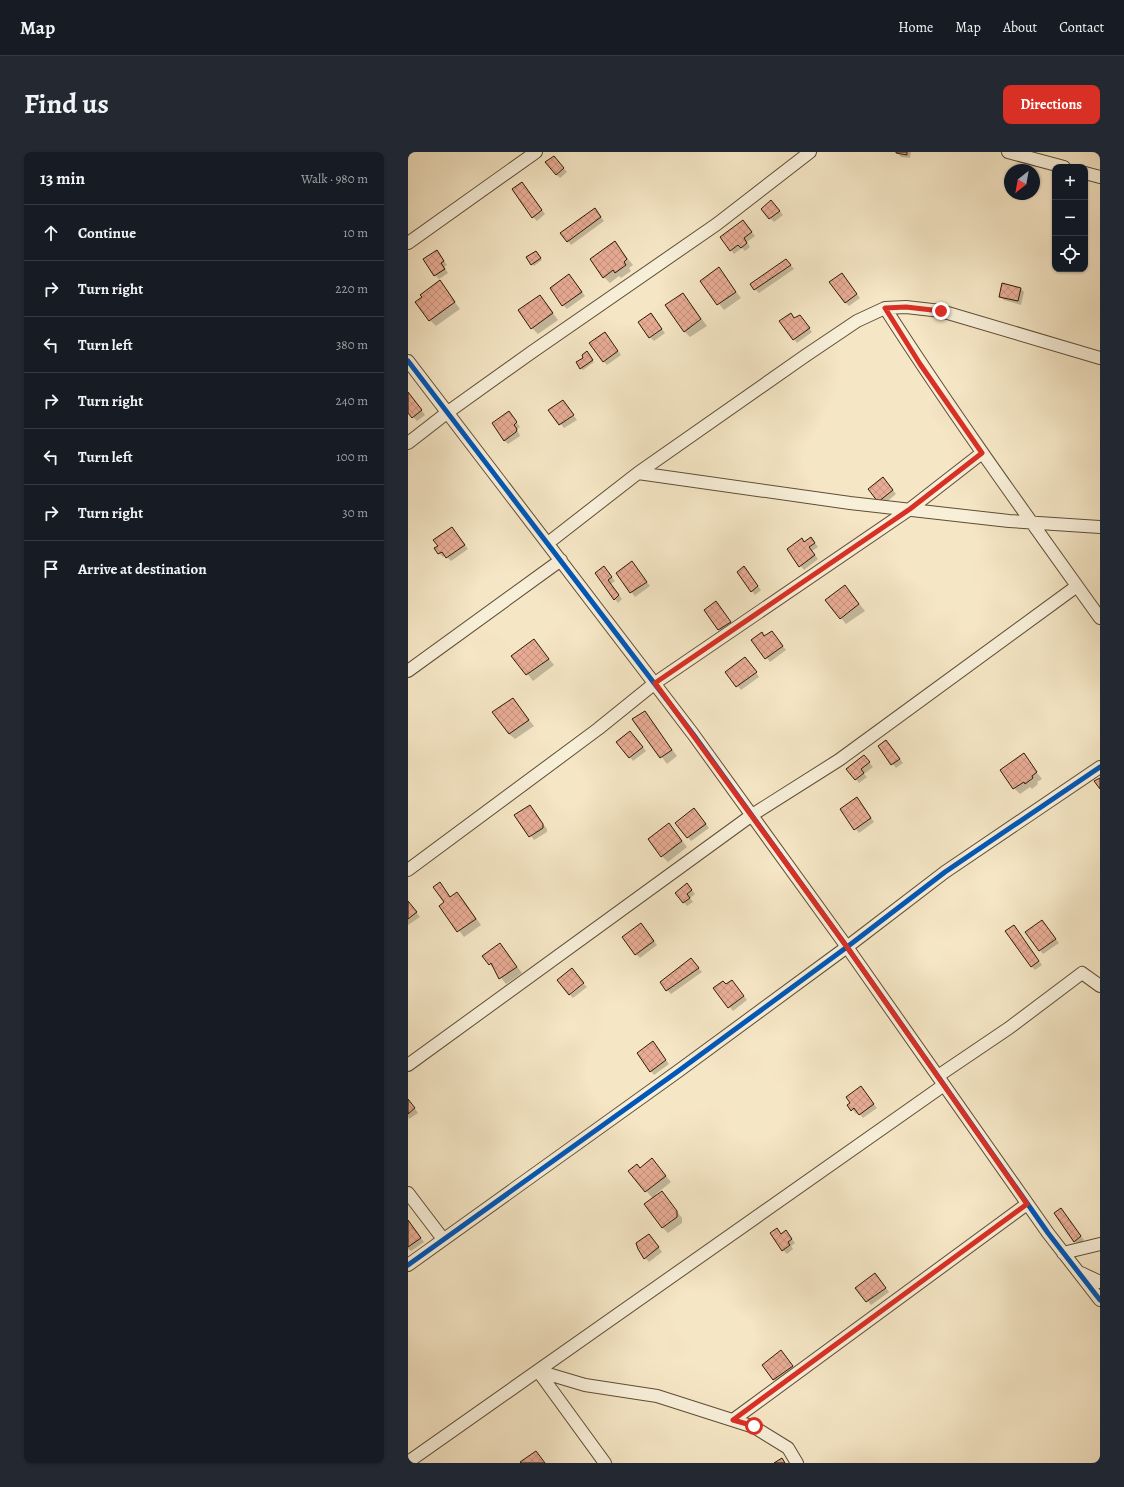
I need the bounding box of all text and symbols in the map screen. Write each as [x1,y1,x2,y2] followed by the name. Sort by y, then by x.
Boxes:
[20,15,55,41] text: Map
[898,18,933,37] text: Home
[955,18,981,37] text: Map
[1003,18,1037,37] text: About
[1059,18,1104,37] text: Contact
[24,85,109,123] text: Find us
[1003,85,1100,124] button: Directions
[1004,164,1040,200] north arrow
[1052,164,1088,272] map controls
[1052,164,1088,200] button: +
[40,167,85,190] text: 13 min
[301,170,368,187] text: Walk · 980 m
[1052,200,1088,236] button: −
[40,222,62,244] icon: ahead
[78,223,136,243] text: Continue
[343,224,368,241] text: 10 m
[1052,236,1088,272] button: locate
[40,278,62,300] icon: right
[78,279,143,299] text: Turn right
[335,280,368,297] text: 220 m
[932,302,950,320] route end
[40,334,62,356] icon: left
[78,335,133,355] text: Turn left
[336,336,368,353] text: 380 m
[40,390,62,412] icon: right
[78,391,143,411] text: Turn right
[336,392,368,409] text: 240 m
[40,446,62,468] icon: left
[78,447,133,467] text: Turn left
[336,448,368,465] text: 100 m
[40,502,62,524] icon: right
[78,503,143,523] text: Turn right
[342,504,368,521] text: 30 m
[40,558,62,580] icon: arrive
[78,559,207,579] text: Arrive at destination
[745,1417,763,1435] route start

